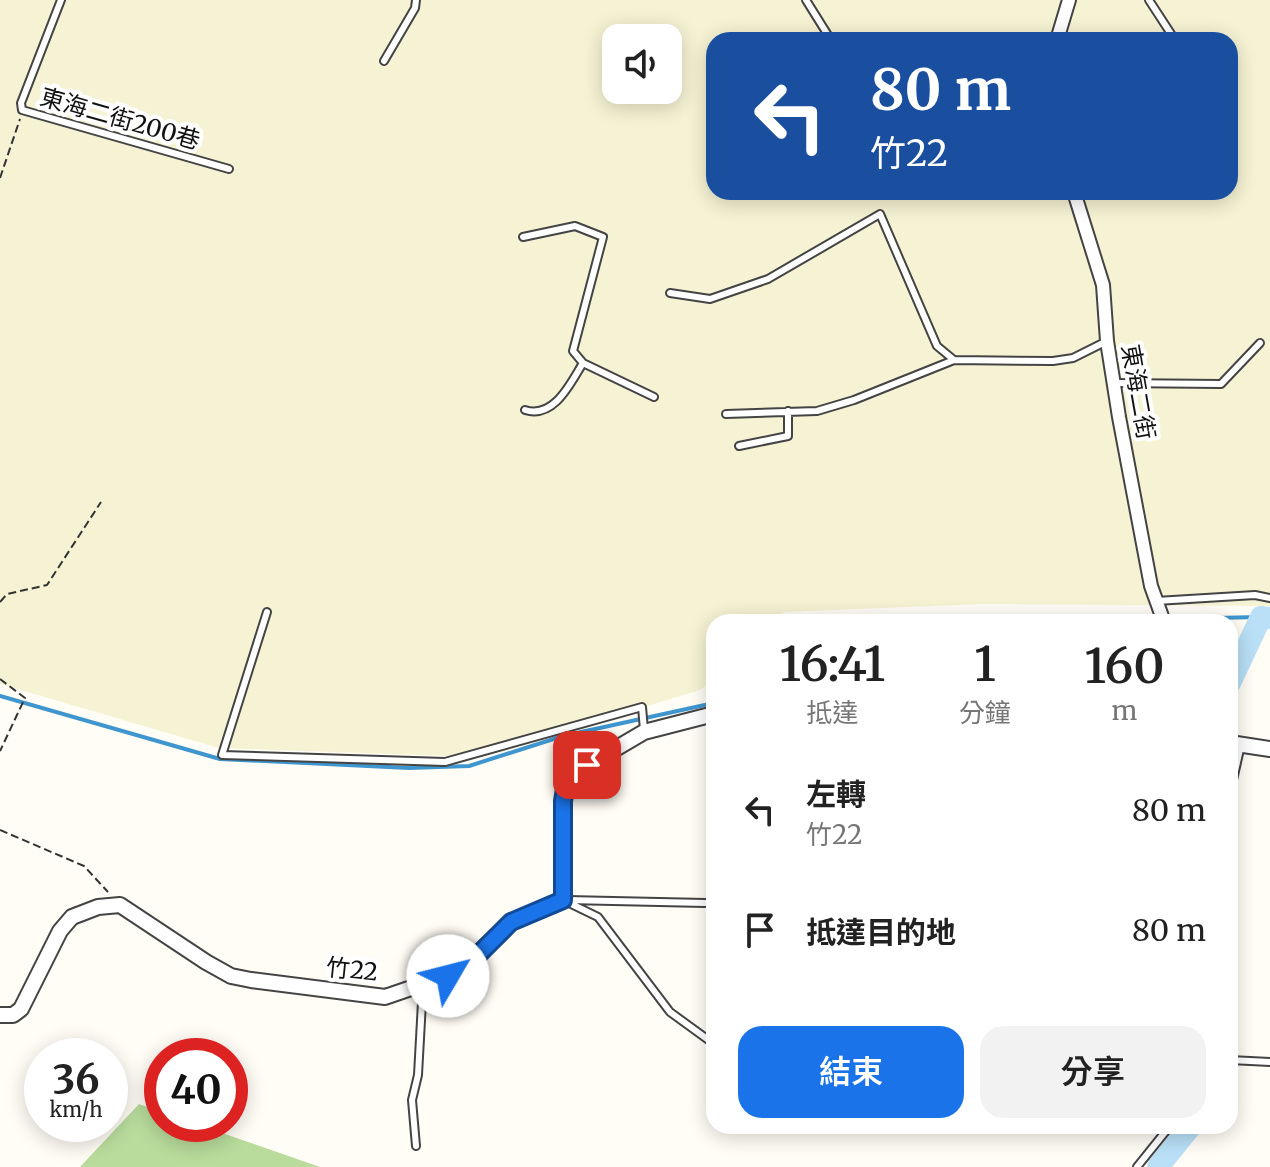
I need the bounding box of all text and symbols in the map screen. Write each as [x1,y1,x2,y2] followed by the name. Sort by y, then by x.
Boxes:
[602,24,682,104] map controls
[602,24,682,104] button: sound
[870,55,1011,125] text: 80 m
[738,64,842,168] icon: left
[37,81,204,156] street label: 東海二街200巷
[870,131,948,176] text: 竹22
[1115,342,1162,442] street label: 東海二街
[779,634,885,694] text: 16:41
[974,634,996,694] text: 1
[1084,636,1165,696] text: 160
[1111,694,1137,727] text: m
[806,696,858,729] text: 抵達
[959,696,1011,729] text: 分鐘
[553,731,621,799] pin
[565,743,609,787] icon: arrive
[806,775,866,813] text: 左轉
[738,788,782,832] icon: left
[1132,791,1206,829] text: 80 m
[806,818,862,851] text: 竹22
[738,908,782,952] icon: arrive
[1132,911,1206,949] text: 80 m
[806,913,956,951] text: 抵達目的地
[406,934,490,1018] position arrow
[325,951,380,988] street label: 竹22
[738,1026,964,1118] button: 結束
[980,1026,1206,1118] button: 分享
[144,1038,248,1142] speed limit sign: 40
[52,1055,100,1105] text: 36
[50,1097,102,1122] text: km/h

